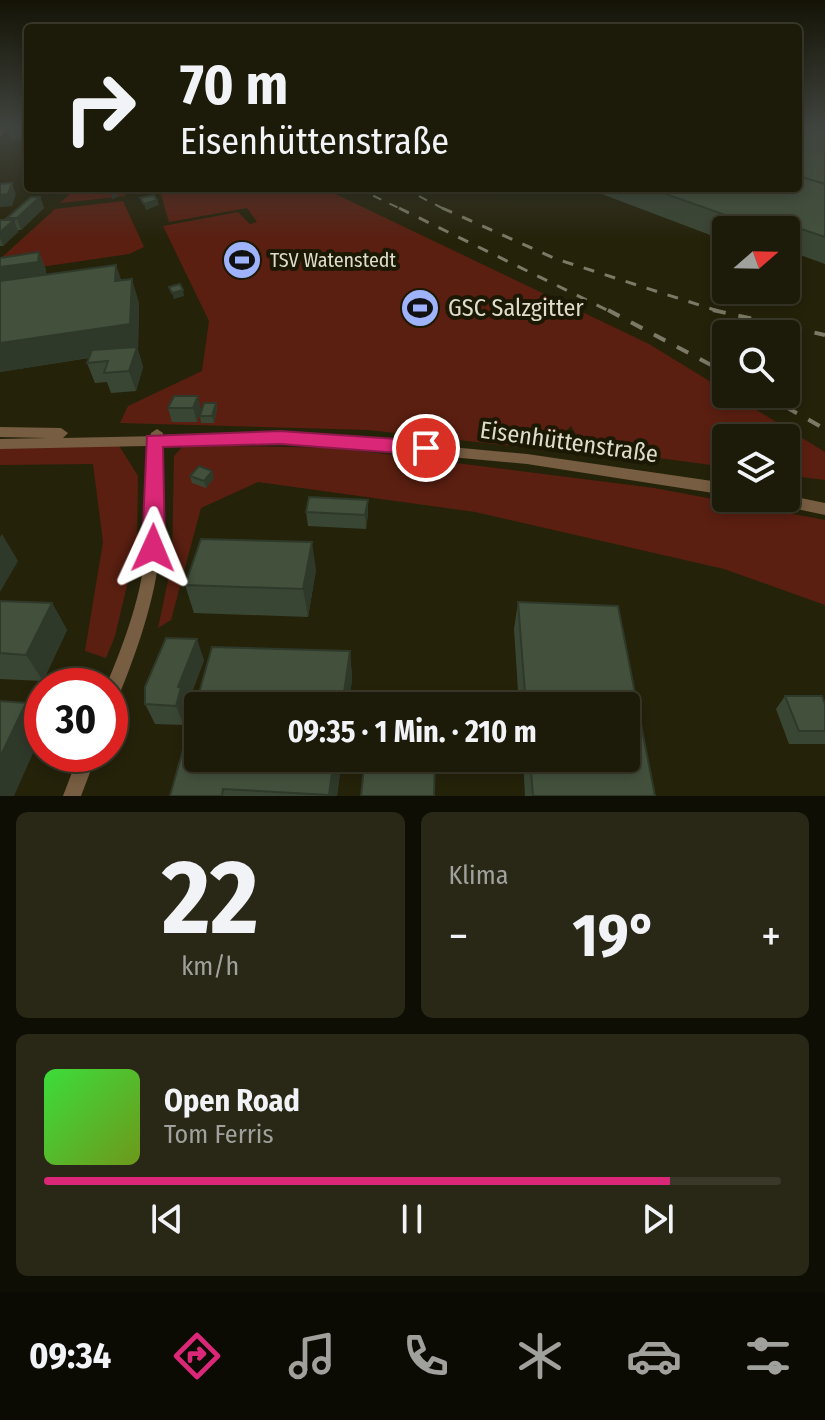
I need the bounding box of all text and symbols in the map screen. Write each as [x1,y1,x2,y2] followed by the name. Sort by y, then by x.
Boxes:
[180,52,288,119] text: 70 m
[48,56,152,160] icon: right
[180,120,449,164] text: Eisenhüttenstraße
[712,216,800,304] north arrow
[712,216,800,512] map controls
[221,239,263,281] sports icon: TSV Watenstedt
[270,248,396,272] place label: TSV Watenstedt
[399,287,441,329] sports icon: GSC Salzgitter
[448,294,584,322] place label: GSC Salzgitter
[712,320,800,408] button: search
[392,414,460,482] pin
[478,416,660,468] street label: Eisenhüttenstraße
[712,424,800,512] button: layers
[404,426,448,470] icon: arrive
[111,506,195,590] position arrow
[24,668,128,772] speed limit sign: 30
[287,714,537,750] text: 09:35 · 1 Min. · 210 m
[162,836,258,961] text: 22
[449,860,508,891] text: Klima
[572,900,657,972] text: 19°
[449,910,468,963] text: −
[761,910,781,963] text: +
[181,951,239,982] text: km/h
[164,1083,300,1119] text: Open Road
[164,1119,274,1150] text: Tom Ferris
[145,1197,189,1241] icon: previous
[390,1197,434,1241] icon: pause
[636,1197,680,1241] icon: next
[169,1328,225,1384] icon: directions
[284,1328,340,1384] icon: music
[398,1328,454,1384] icon: phone
[512,1328,568,1384] icon: climate
[626,1328,682,1384] icon: car
[740,1328,796,1384] icon: filters
[29,1334,111,1378] text: 09:34

